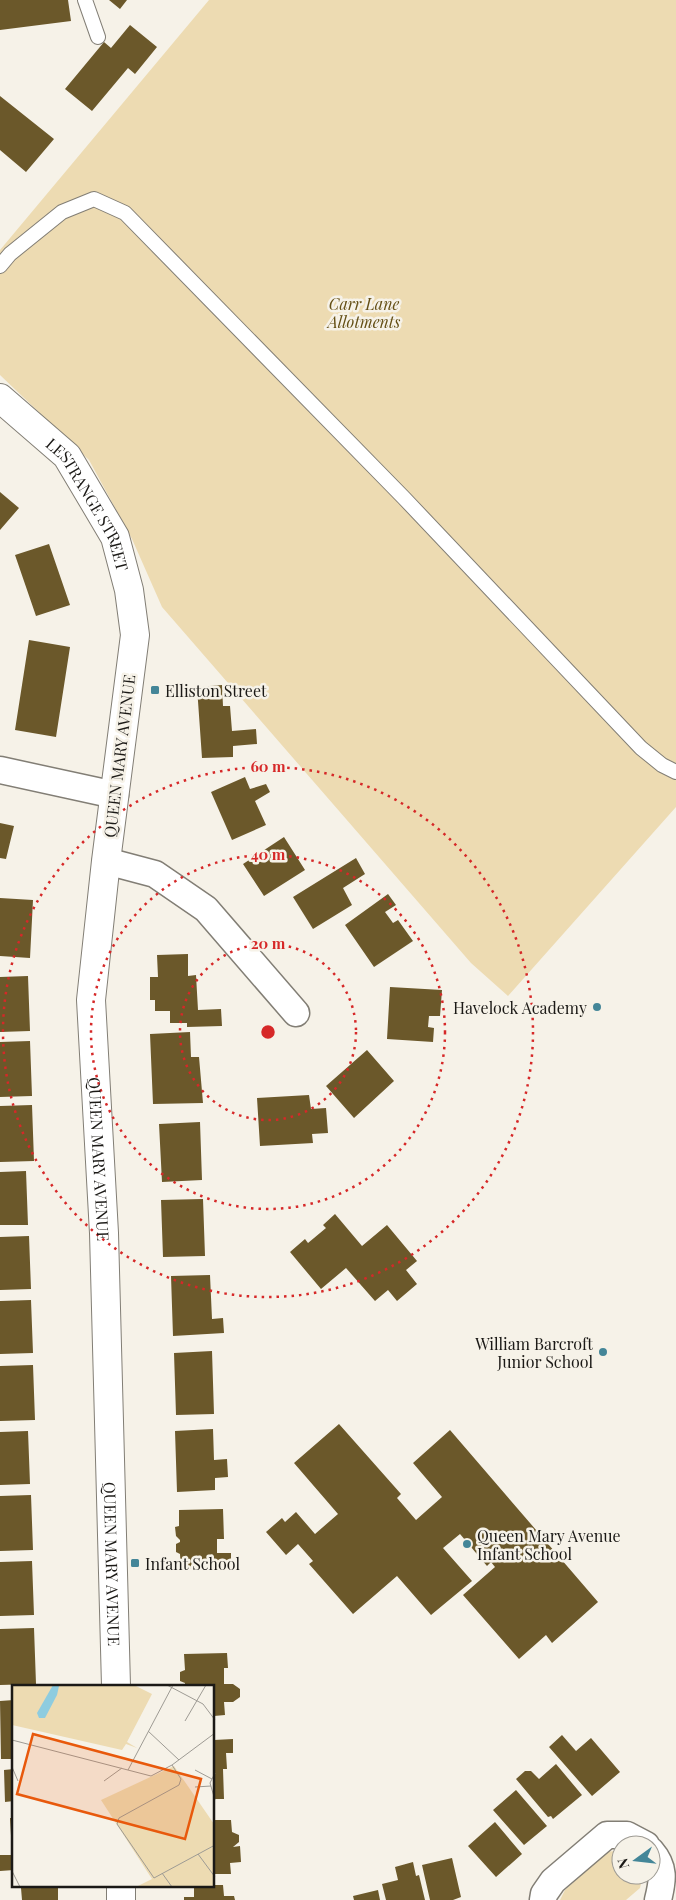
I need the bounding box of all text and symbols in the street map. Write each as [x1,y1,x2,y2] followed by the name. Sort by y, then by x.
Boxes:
[326,293,400,332] park label: Carr Lane Allotments
[42,432,134,573] street label: LESTRANGE STREET
[99,673,139,839] street label: QUEEN MARY AVENUE
[165,680,267,701] place label: Elliston Street
[149,684,161,696] marker: Elliston Street
[250,756,286,776] text: 60 m
[251,844,286,864] text: 40 m
[251,933,286,953] text: 20 m
[453,997,587,1018] place label: Havelock Academy
[591,1001,603,1013] marker: Havelock Academy
[259,1023,277,1041] centre of rings
[85,1076,115,1241] street label: QUEEN MARY AVENUE
[474,1333,593,1372] place label: William Barcroft Junior School
[597,1346,609,1358] marker: William Barcroft Junior School
[100,1481,125,1646] street label: QUEEN MARY AVENUE
[477,1525,621,1564] place label: Queen Mary Avenue Infant School
[461,1538,473,1550] marker: Queen Mary Avenue Infant School
[145,1553,240,1574] place label: Infant School
[129,1557,141,1569] marker: Infant School
[12,1685,215,1888] inset map
[611,1835,661,1885] north arrow
[612,1856,633,1871] text: N

